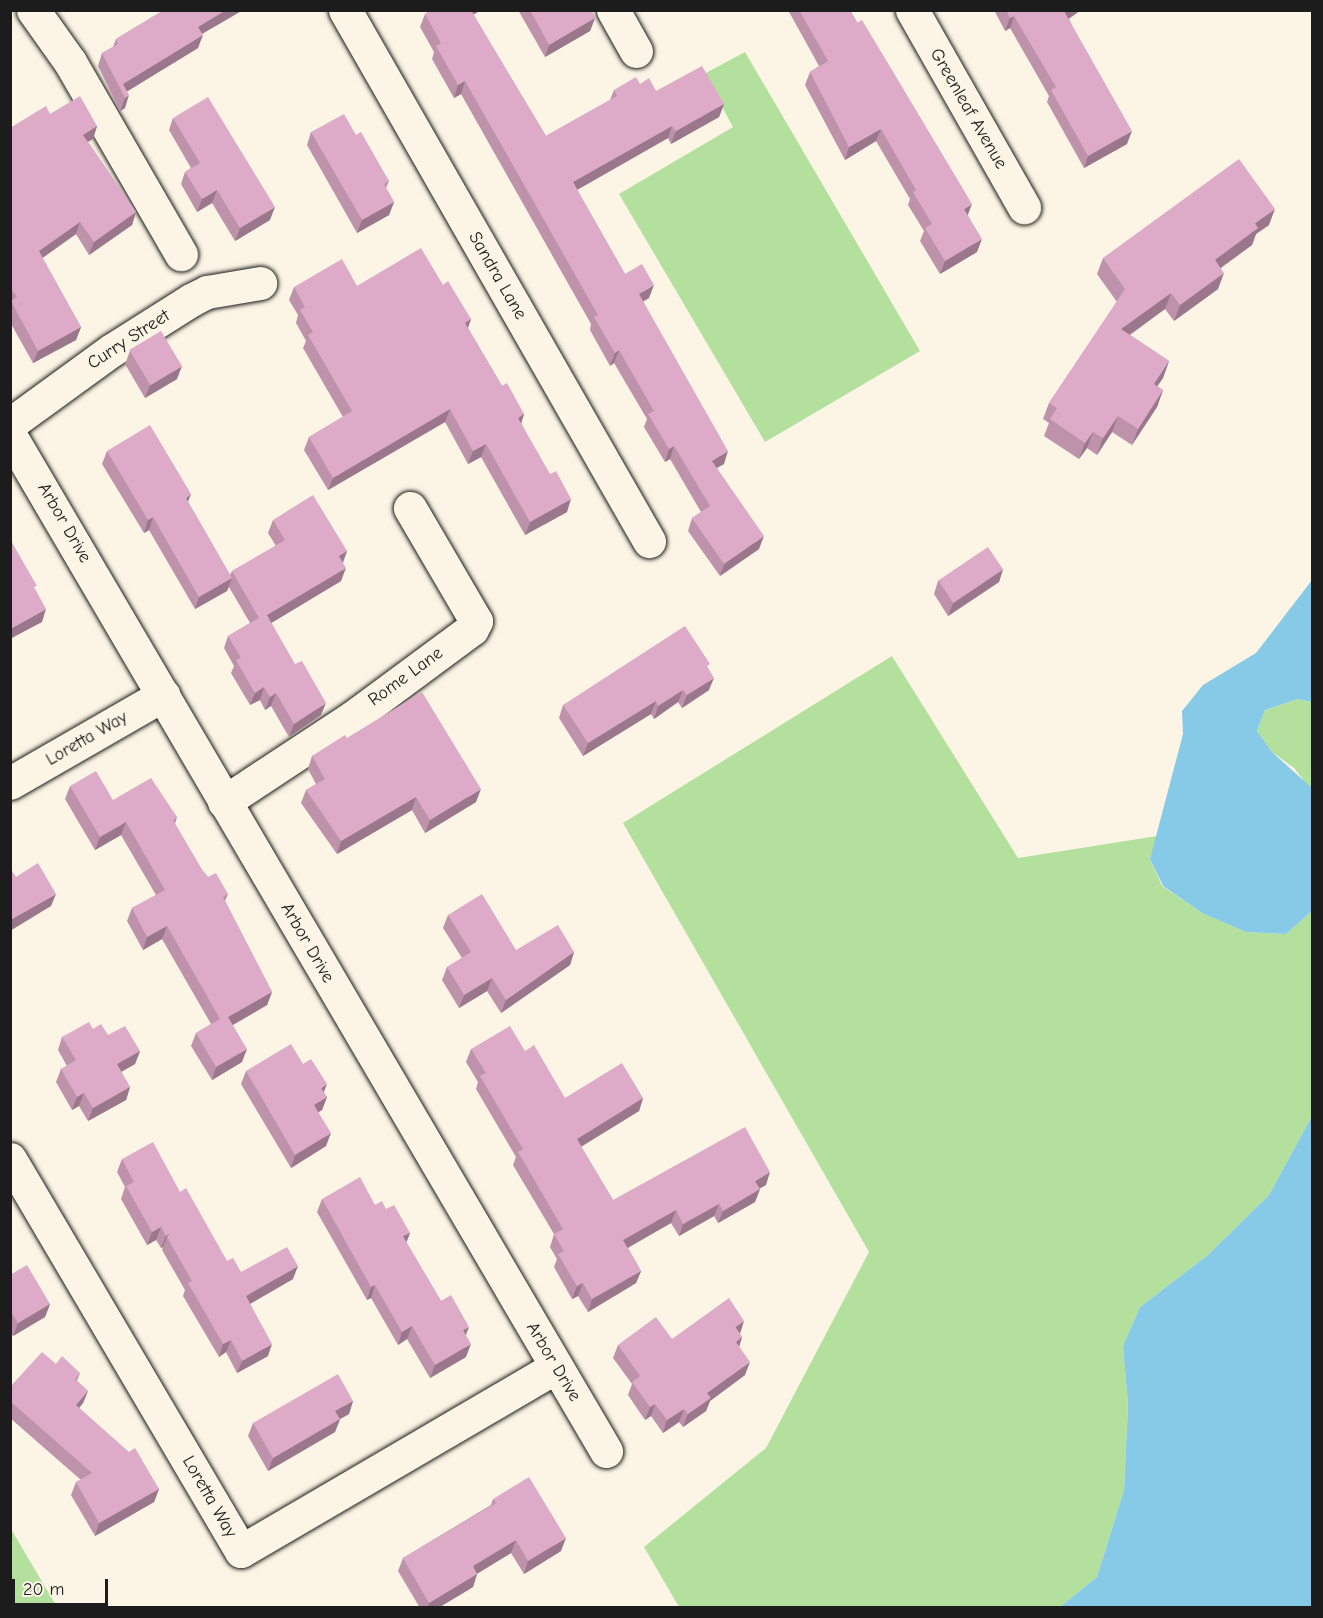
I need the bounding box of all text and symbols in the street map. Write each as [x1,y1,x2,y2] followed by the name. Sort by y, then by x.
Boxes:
[925,45,1011,173] street label: Greenleaf Avenue
[463,228,531,324] street label: Sandra Lane
[84,305,174,375] street label: Curry Street
[32,479,96,567] street label: Arbor Drive
[364,643,448,711] street label: Rome Lane
[42,707,132,771] street label: Loretta Way
[275,899,339,987] street label: Arbor Drive
[521,1318,585,1406] street label: Arbor Drive
[177,1452,241,1542] street label: Loretta Way
[15,1567,111,1605] scale bar
[23,1579,64,1600] text: 20 m

